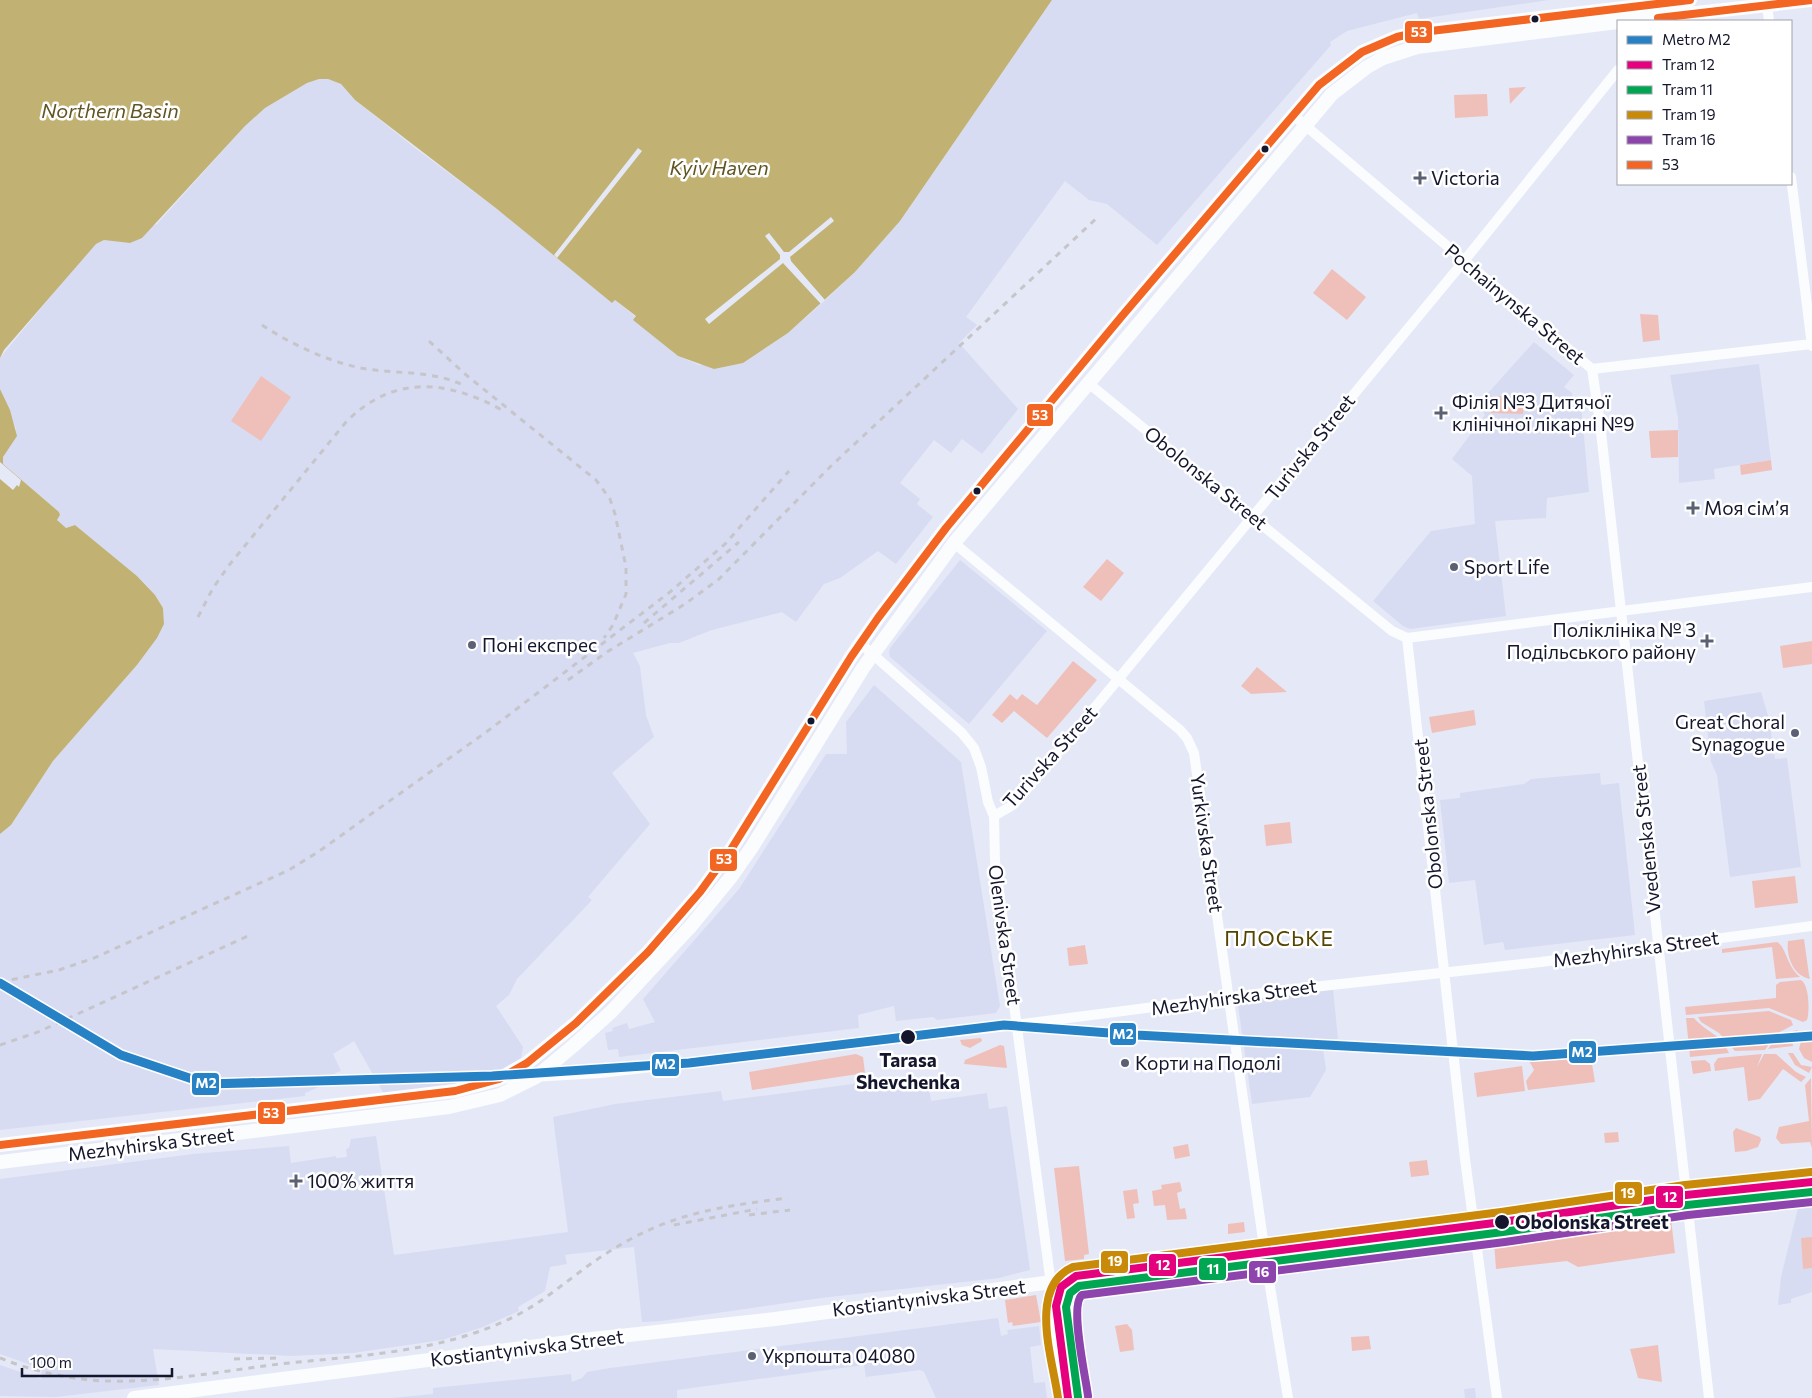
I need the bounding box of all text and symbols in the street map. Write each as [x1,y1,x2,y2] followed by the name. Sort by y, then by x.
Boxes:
[1530,14,1540,24] unlabelled marker
[1404,20,1433,44] line badge: 53
[1617,20,1792,185] legend
[1411,23,1427,40] text: 53
[1662,30,1731,48] text: Metro M2
[1662,55,1715,73] text: Tram 12
[1662,80,1713,98] text: Tram 11
[41,98,179,122] water label: Northern Basin
[1662,105,1716,123] text: Tram 19
[1662,130,1716,148] text: Tram 16
[1260,144,1270,154] unlabelled marker
[669,155,769,179] water label: Kyiv Haven
[1662,155,1679,173] text: 53
[1431,166,1500,189] place label: Victoria
[1413,171,1427,185] marker: Victoria
[1441,238,1590,369] street label: Pochainynska Street
[1260,389,1359,504] street label: Turivska Street
[1452,390,1635,435] place label: Філія №3 Дитячої клінічної лікарні №9
[1026,403,1054,427] line badge: 53
[1032,406,1048,423] text: 53
[1434,406,1448,420] marker: Філія №3 Дитячої клінічної лікарні №9
[1140,421,1273,534] street label: Obolonska Street
[972,486,982,496] unlabelled marker
[1704,496,1789,519] place label: Моя сім’я
[1686,501,1700,515] marker: Моя сім’я
[1464,555,1550,578] place label: Sport Life
[1448,561,1460,573] marker: Sport Life
[1507,618,1696,663] place label: Поліклініка № 3 Подільського району
[482,633,597,656] place label: Поні експрес
[1700,634,1714,648] marker: Поліклініка № 3 Подільського району
[466,639,478,651] marker: Поні експрес
[998,701,1102,812] street label: Turivska Street
[1675,710,1785,755] place label: Great Choral Synagogue
[806,716,816,726] unlabelled marker
[1789,727,1801,739] marker: Great Choral Synagogue
[1408,737,1447,891] street label: Obolonska Street
[1626,763,1665,915] street label: Vvedenska Street
[1186,772,1229,914] street label: Yurkivska Street
[709,848,738,872] line badge: 53
[716,850,732,867] text: 53
[984,863,1027,1007] street label: Olenivska Street
[1224,925,1334,950] district label: ПЛОСЬКЕ
[1551,925,1721,972] street label: Mezhyhirska Street
[1149,973,1319,1020] street label: Mezhyhirska Street
[1109,1022,1137,1046] line badge: M2
[1112,1025,1134,1042] text: M2
[899,1028,917,1046] marker: Tarasa Shevchenka
[1568,1040,1597,1064] line badge: M2
[1571,1043,1593,1060] text: M2
[856,1048,960,1093] place label: Tarasa Shevchenka
[1135,1051,1281,1074] place label: Корти на Подолі
[651,1053,680,1077] line badge: M2
[654,1055,676,1072] text: M2
[1119,1057,1131,1069] marker: Корти на Подолі
[191,1072,220,1096] line badge: M2
[195,1074,217,1091] text: M2
[257,1101,286,1125] line badge: 53
[263,1104,279,1121] text: 53
[66,1122,236,1165] street label: Mezhyhirska Street
[307,1169,414,1192] place label: 100% життя
[289,1174,303,1188] marker: 100% життя
[1614,1181,1643,1205] line badge: 19
[1621,1184,1636,1201] text: 19
[1655,1185,1684,1209] line badge: 12
[1663,1188,1677,1205] text: 12
[1515,1210,1669,1233] place label: Obolonska Street
[1493,1213,1511,1231] marker: Obolonska Street
[1100,1250,1129,1274] line badge: 19
[1108,1252,1123,1269] text: 19
[1148,1253,1177,1277] line badge: 12
[1156,1256,1170,1273] text: 12
[1198,1257,1227,1281] line badge: 11
[1207,1260,1219,1277] text: 11
[1248,1260,1277,1284] line badge: 16
[1255,1263,1270,1280] text: 16
[831,1274,1027,1321] street label: Kostiantynivska Street
[429,1324,625,1371] street label: Kostiantynivska Street
[762,1344,915,1367] place label: Укрпошта 04080
[22,1346,172,1378] scale bar
[746,1350,758,1362] marker: Укрпошта 04080
[30,1353,72,1371] text: 100 m

